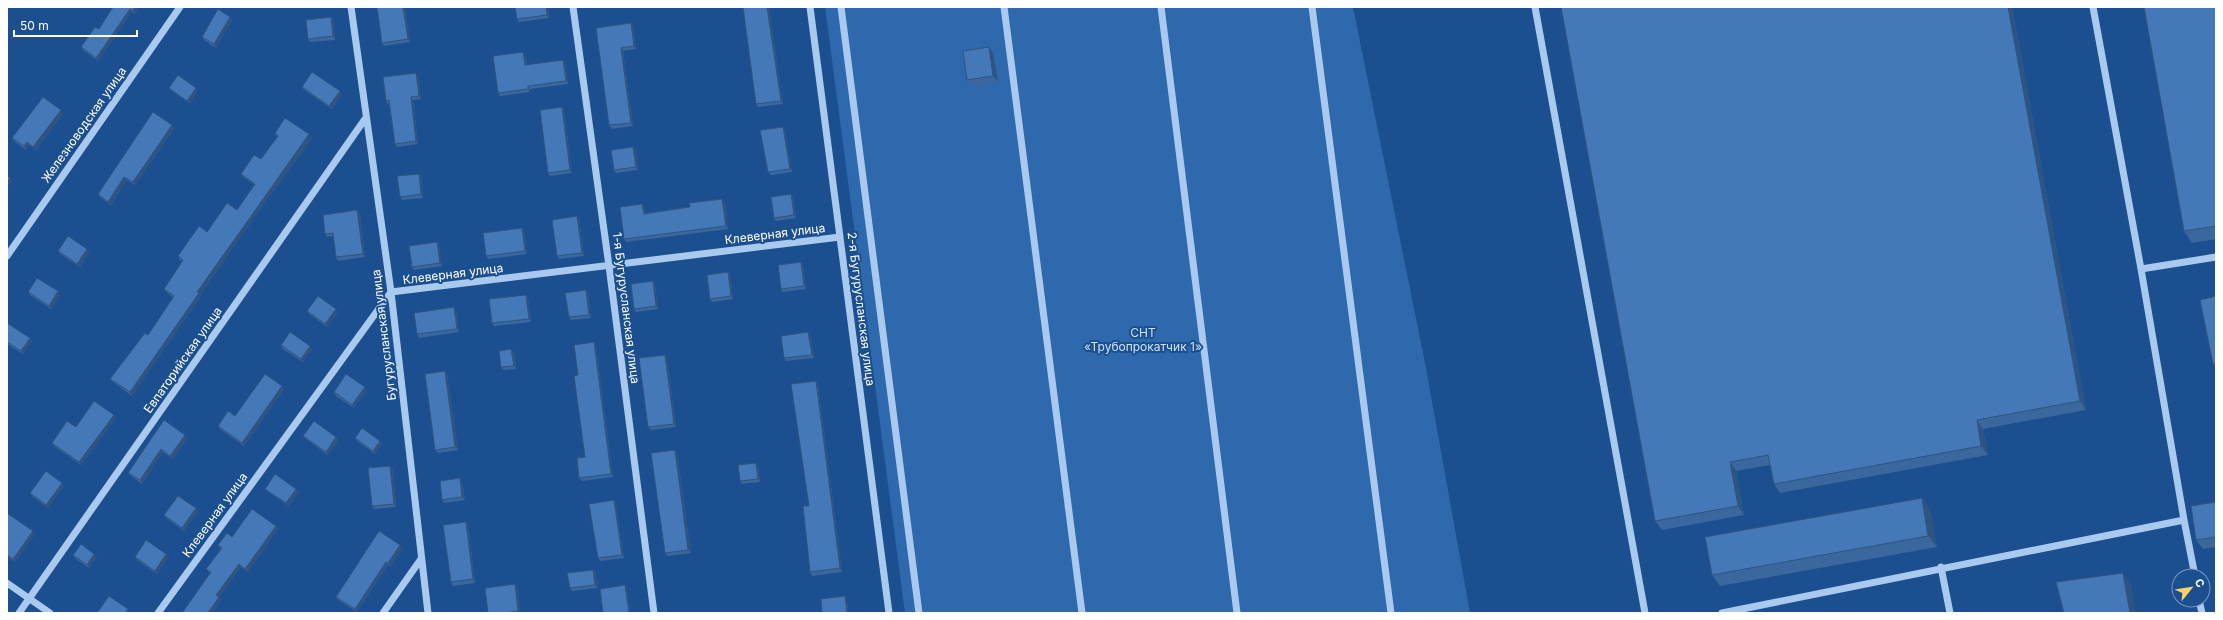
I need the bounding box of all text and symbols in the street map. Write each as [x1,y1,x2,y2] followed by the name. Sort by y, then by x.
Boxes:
[14,12,137,38] scale bar
[20,18,49,33] text: 50 m
[38,64,129,186] street label: Железноводская улица
[724,220,826,247] street label: Клеверная улица
[610,231,643,385] street label: 1-я Бугурусланская улица
[845,231,878,387] street label: 2-я Бугурусланская улица
[402,260,504,287] street label: Клеверная улица
[368,269,399,402] street label: Бугурусланская улица
[140,304,225,416] street label: Евпаторийская улица
[1084,325,1202,354] park label: СНТ «Трубопрокатчик 1»
[179,469,250,560] street label: Клеверная улица
[2171,568,2211,608] north arrow
[2192,576,2208,590] text: С

